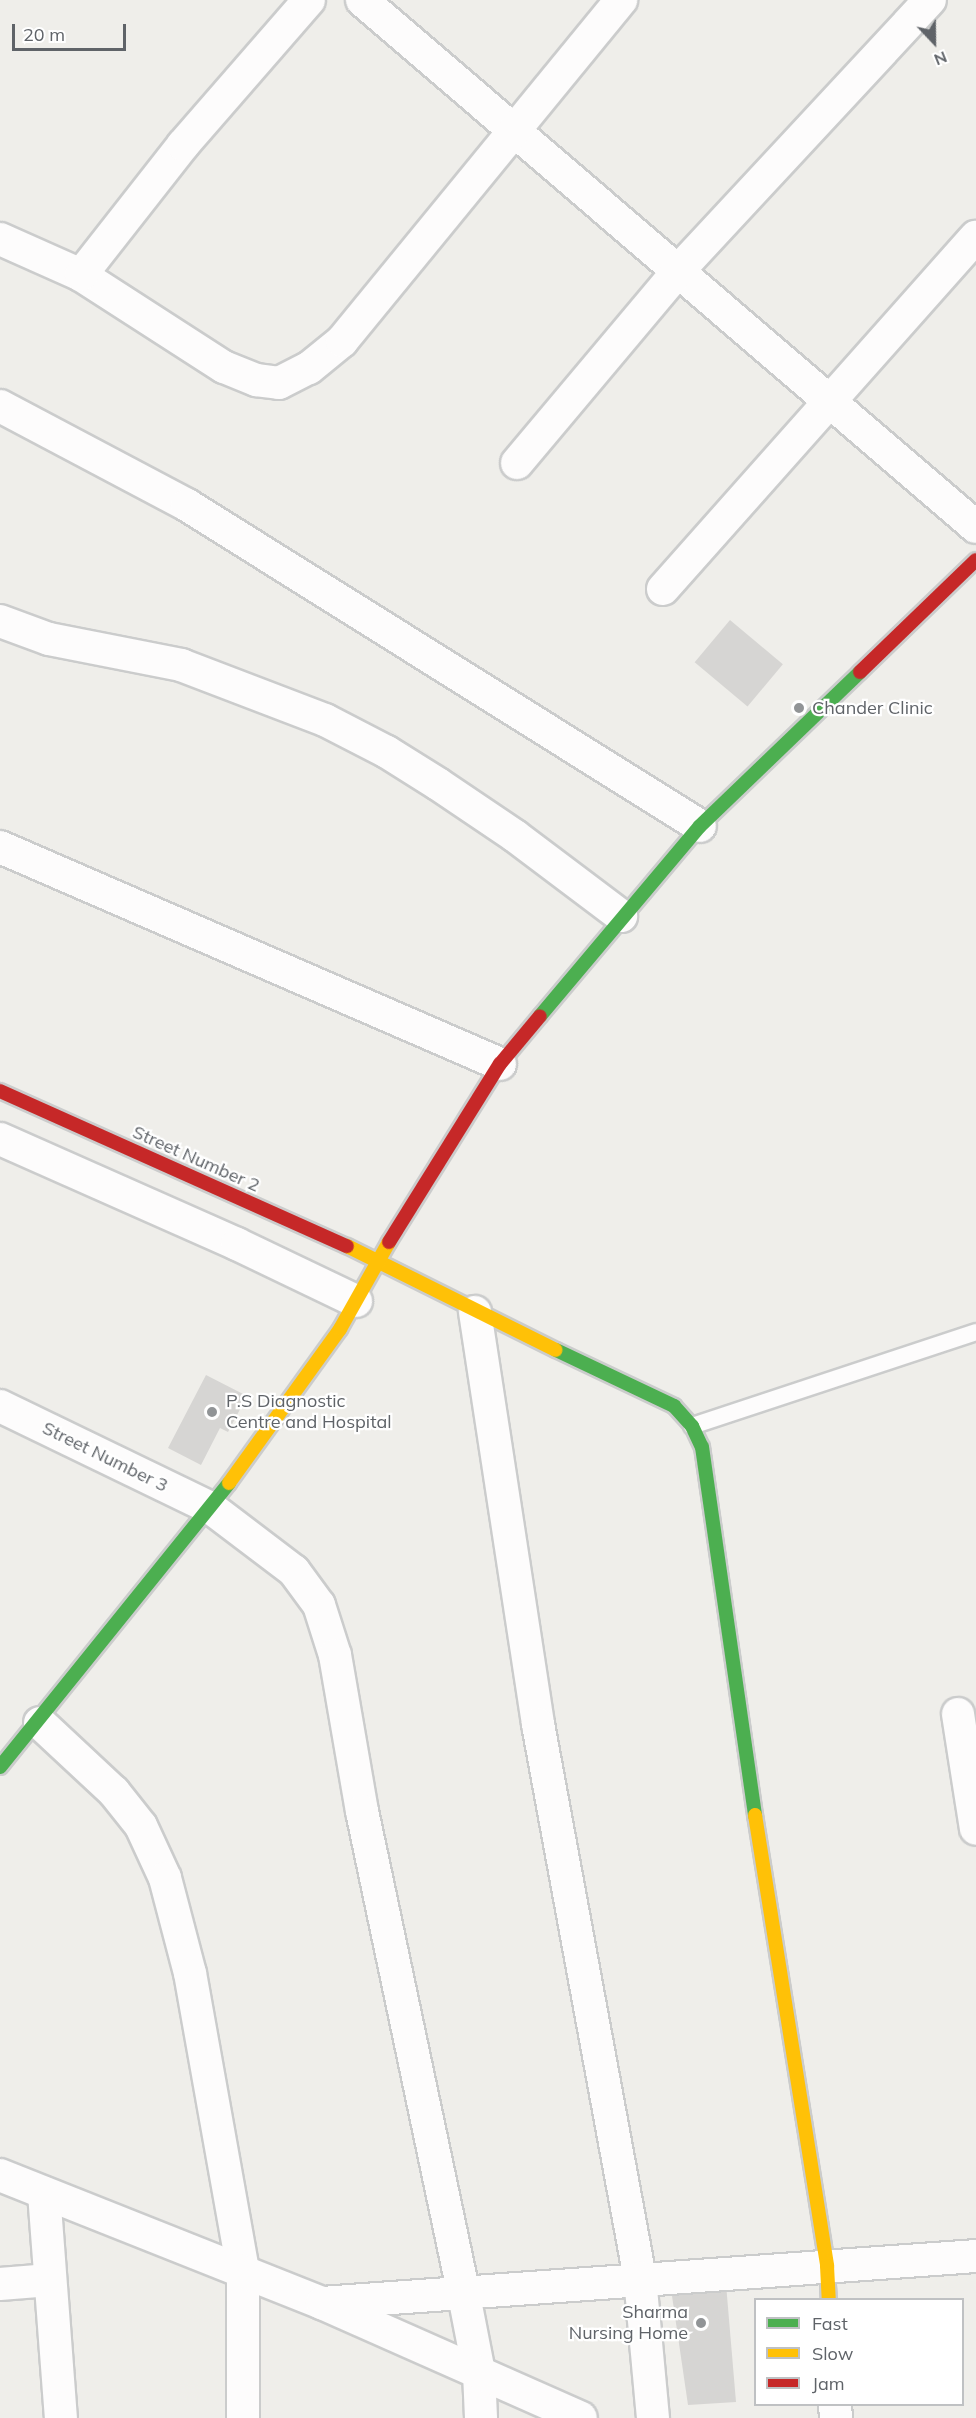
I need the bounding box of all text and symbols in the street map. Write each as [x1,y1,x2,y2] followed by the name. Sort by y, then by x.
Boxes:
[15,12,129,50] scale bar
[904,12,964,72] north arrow
[23,23,65,46] text: 20 m
[931,47,950,70] text: N
[812,697,933,719] place label: Chander Clinic
[790,699,808,717] marker: Chander Clinic
[129,1121,263,1197] street label: Street Number 2
[226,1391,392,1434] place label: P.S Diagnostic Centre and Hospital
[203,1403,221,1421] marker: P.S Diagnostic Centre and Hospital
[39,1417,171,1497] street label: Street Number 3
[754,2298,964,2406] legend
[569,2302,688,2344] place label: Sharma Nursing Home
[812,2312,848,2335] text: Fast
[692,2314,710,2332] marker: Sharma Nursing Home
[812,2342,853,2365] text: Slow
[812,2372,845,2395] text: Jam

